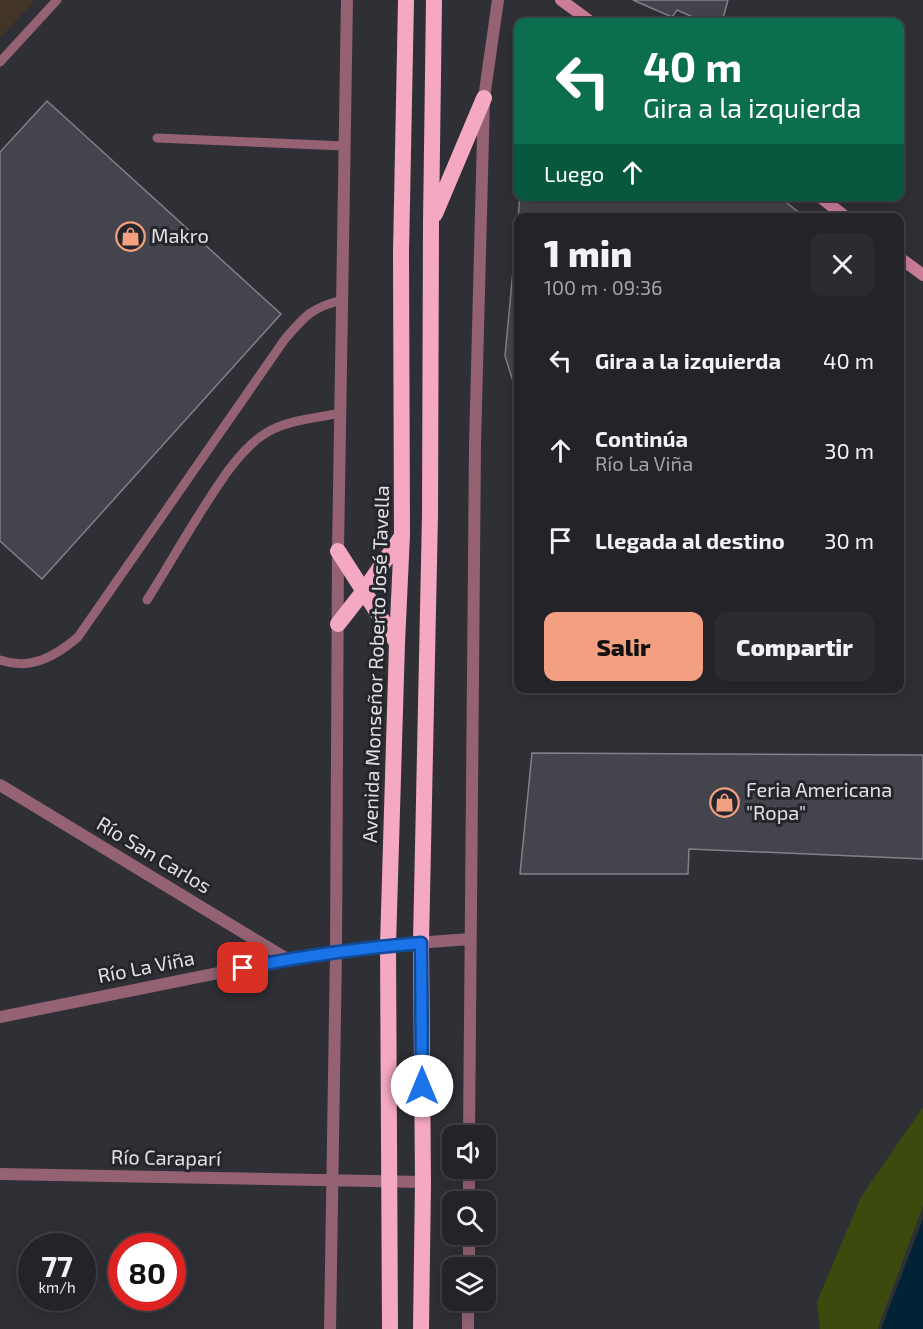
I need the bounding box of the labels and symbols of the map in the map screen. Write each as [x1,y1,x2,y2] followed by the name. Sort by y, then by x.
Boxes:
[114,220,146,252] shop icon: Makro
[151,223,209,247] place label: Makro
[357,485,393,843] street label: Avenida Monseñor Roberto José Tavella
[746,777,892,824] place label: Feria Americana "Ropa"
[709,786,741,818] shop icon: Feria Americana "Ropa"
[93,811,216,898] street label: Río San Carlos
[217,942,268,993] pin
[95,945,196,987] street label: Río La Viña
[390,1054,454,1118] position arrow
[111,1144,222,1170] street label: Río Caraparí
[108,1233,186,1311] speed limit sign: 80

